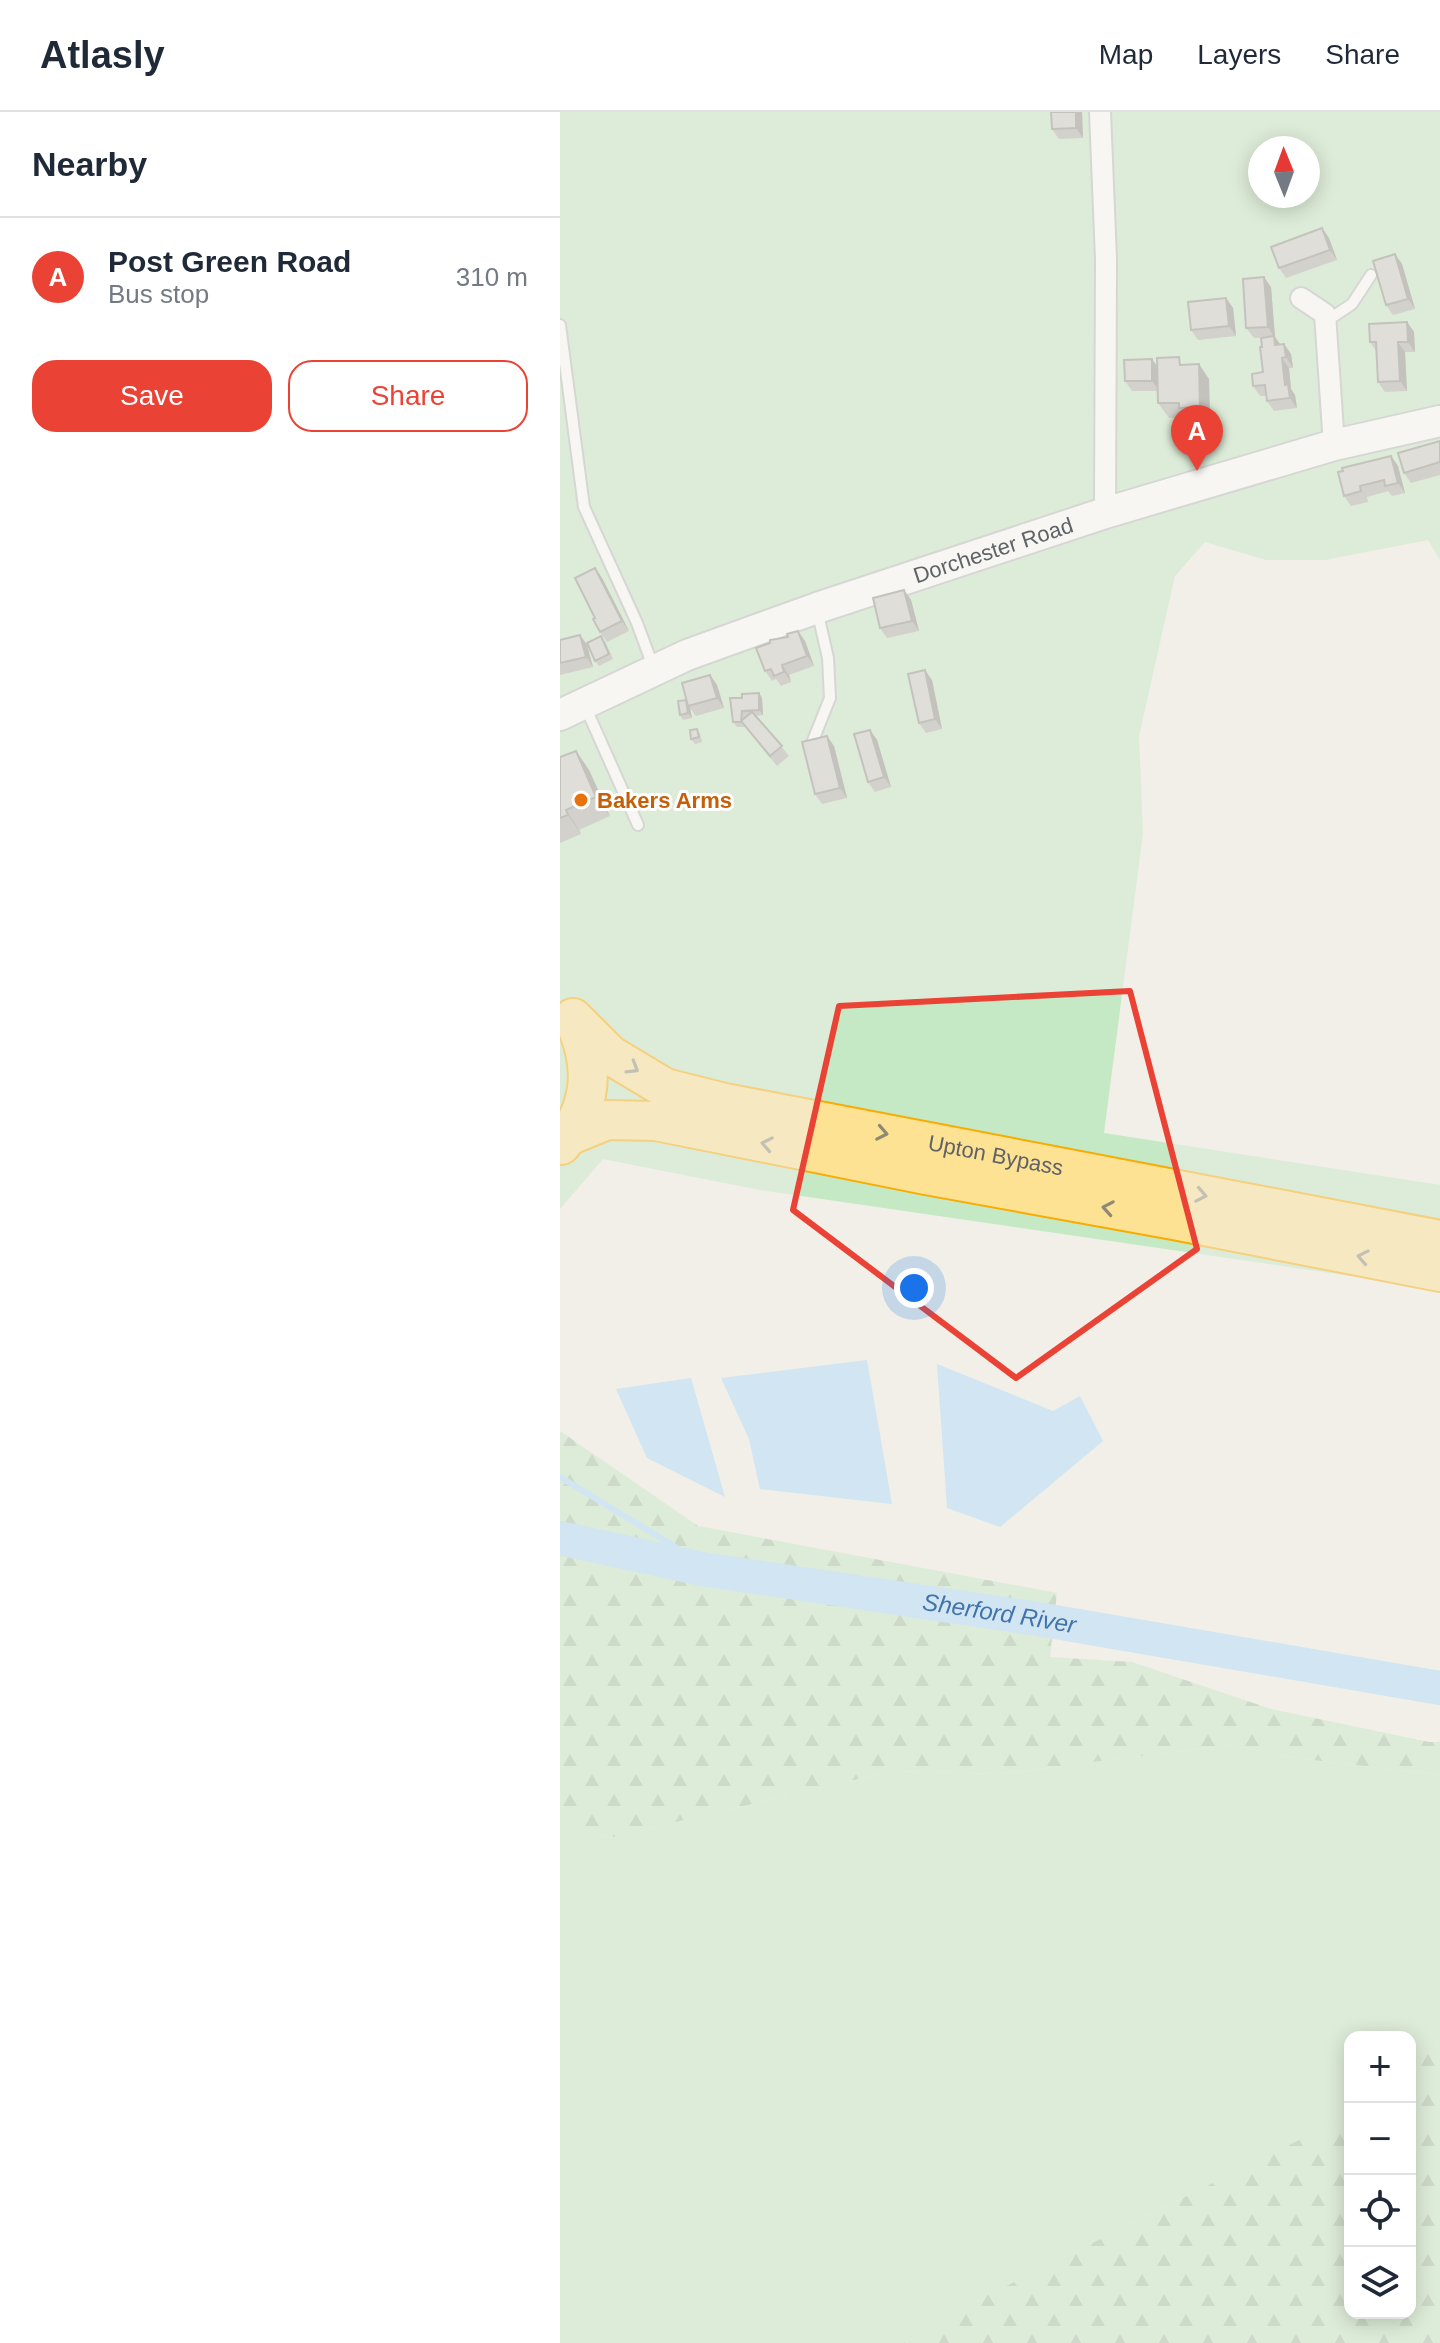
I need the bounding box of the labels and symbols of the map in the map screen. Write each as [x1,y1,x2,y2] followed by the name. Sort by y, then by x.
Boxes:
[1248,136,1320,208] north arrow
[1171,405,1223,471] pin: A
[910,512,1076,588] street label: Dorchester Road
[597,788,732,813] place label: Bakers Arms
[572,791,590,809] marker: Bakers Arms
[624,1058,639,1074] one-way arrow
[876,1124,889,1141] one-way arrow
[926,1130,1065,1181] street label: Upton Bypass
[761,1136,774,1153] one-way arrow
[1195,1186,1208,1203] one-way arrow
[1101,1201,1115,1218] one-way arrow
[1357,1250,1370,1267] one-way arrow
[894,1268,934,1308] your location
[921,1588,1079,1638] water label: Sherford River

